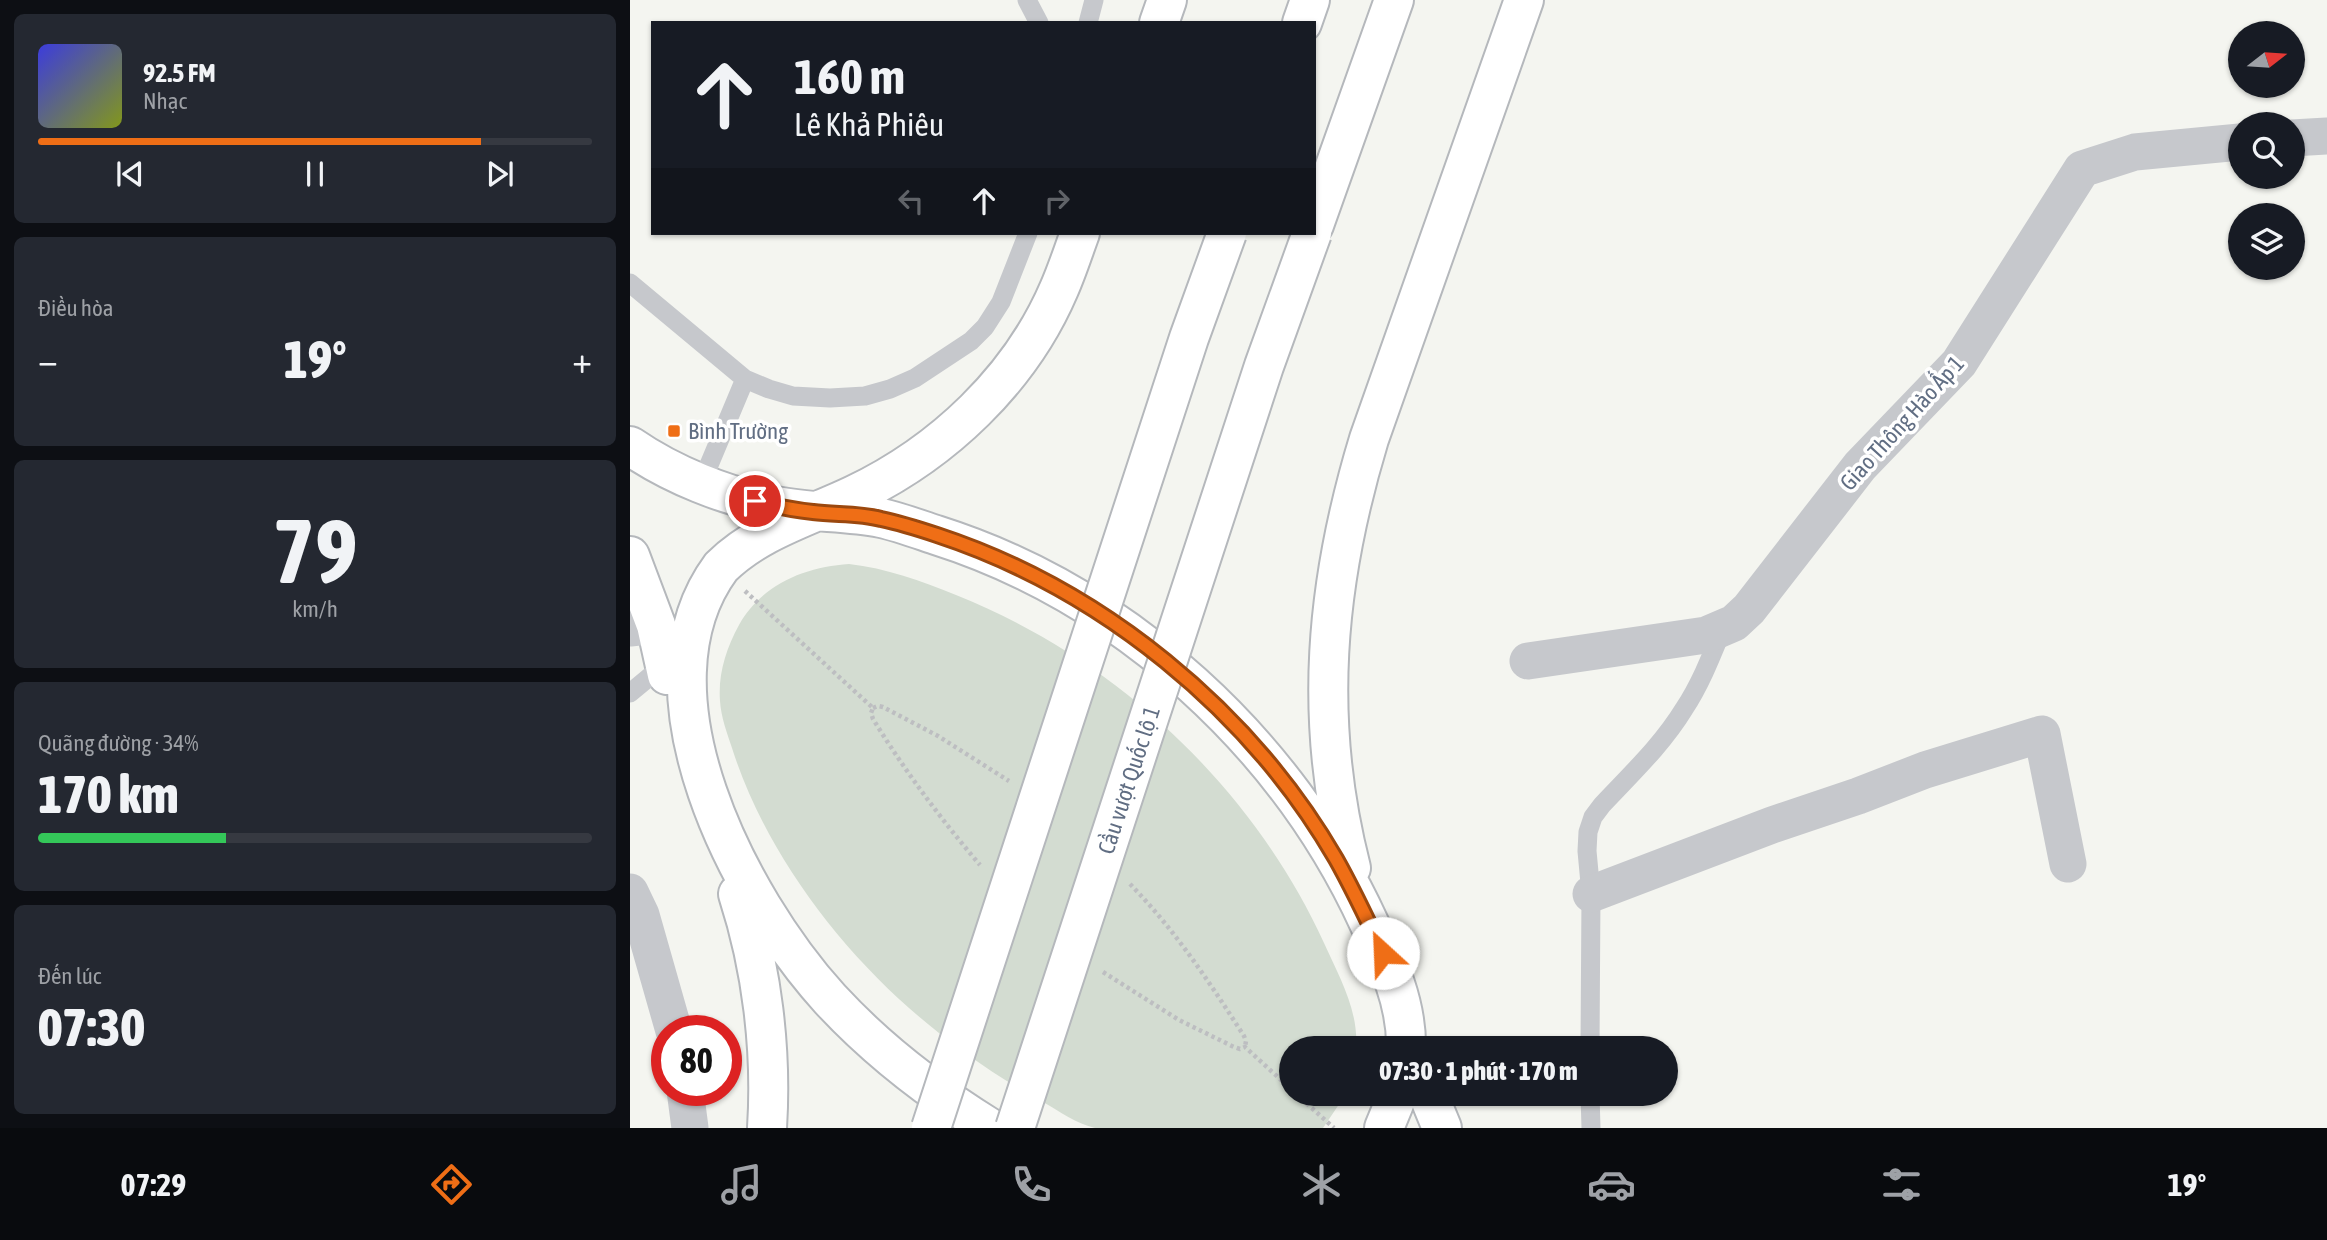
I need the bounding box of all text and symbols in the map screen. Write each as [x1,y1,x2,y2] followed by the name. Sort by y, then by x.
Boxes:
[2228,21,2305,98] north arrow
[2228,21,2305,280] map controls
[794,48,905,104] text: 160 m
[679,49,770,140] icon: ahead
[143,58,216,88] text: 92.5 FM
[143,88,187,114] text: Nhạc
[794,106,944,143] text: Lê Khả Phiêu
[2228,112,2305,189] button: search
[111,155,149,193] icon: previous
[296,155,334,193] icon: pause
[481,155,519,193] icon: next
[892,182,930,220] icon: left
[965,182,1003,220] icon: ahead
[1038,182,1076,220] icon: right
[2228,203,2305,280] button: layers
[38,295,114,321] text: Điều hòa
[283,329,347,389] text: 19°
[38,338,58,381] text: −
[572,338,592,381] text: +
[1833,349,1969,496] street label: Giao Thông Hào Ấp 1
[688,418,788,444] place label: Bình Trường
[666,423,682,439] marker: Bình Trường
[725,471,785,531] pin
[736,482,774,520] icon: arrive
[272,498,358,602] text: 79
[292,596,338,622] text: km/h
[1093,703,1165,857] street label: Cầu vượt Quốc lộ 1
[38,730,199,756] text: Quãng đường · 34%
[38,764,179,824] text: 170 km
[1346,916,1420,990] position arrow
[38,963,101,989] text: Đến lúc
[38,997,145,1057] text: 07:30
[651,1015,742,1106] speed limit sign: 80
[1379,1056,1578,1086] text: 07:30 · 1 phút · 170 m
[427,1160,476,1209] icon: directions
[717,1160,766,1209] icon: music
[1007,1160,1056,1209] icon: phone
[1297,1160,1346,1209] icon: climate
[1587,1160,1636,1209] icon: car
[1877,1160,1926,1209] icon: filters
[121,1166,186,1203] text: 07:29
[2167,1166,2206,1203] text: 19°

